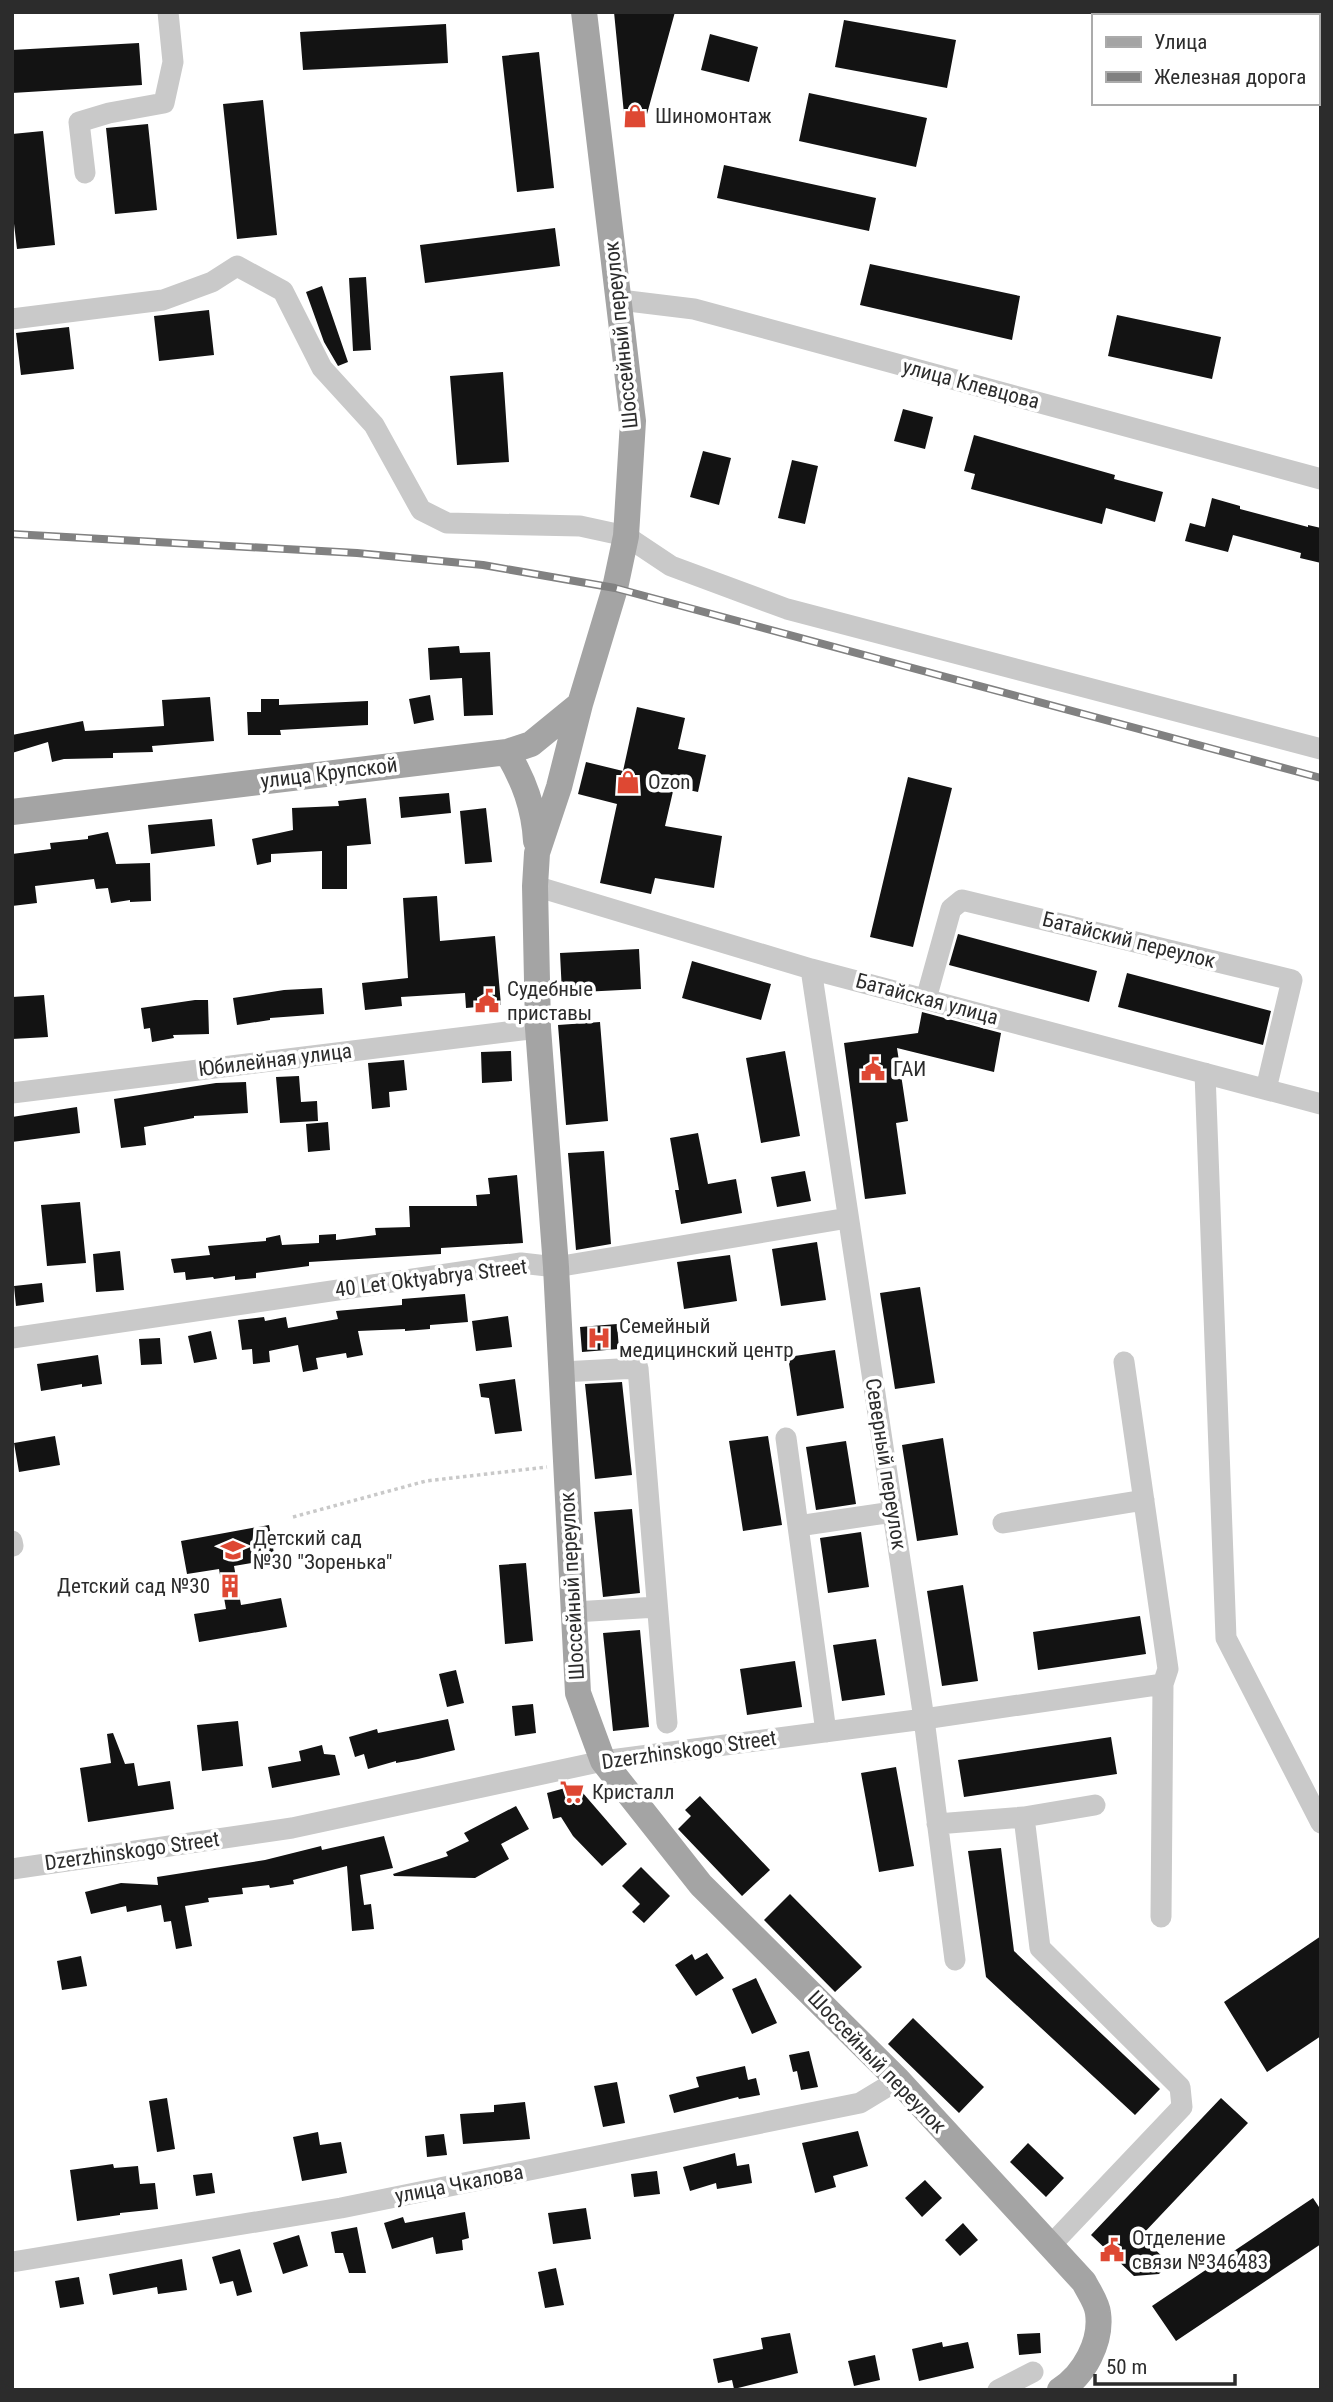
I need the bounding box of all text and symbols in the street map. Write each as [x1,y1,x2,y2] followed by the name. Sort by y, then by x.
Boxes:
[1092,14,1319,105] legend
[1154,30,1207,54] text: Улица
[1154,65,1306,89] text: Железная дорога
[621,102,649,130] shop icon: Шиномонтаж
[655,104,772,128] place label: Шиномонтаж
[599,240,643,430] street label: Шоссейный переулок
[900,354,1042,414] street label: улица Клевцова
[259,753,399,793] street label: улица Крупской
[614,768,642,796] shop icon: Ozon
[648,770,690,794] place label: Ozon
[1040,907,1218,973] street label: Батайский переулок
[853,968,1001,1030] street label: Батайская улица
[507,977,593,1025] place label: Судебные приставы
[473,987,501,1015] public building icon: Судебные приставы
[197,1039,353,1081] street label: Юбилейная улица
[859,1055,887,1083] public building icon: ГАИ
[893,1057,926,1081] place label: ГАИ
[334,1254,528,1302] street label: 40 Let Oktyabrya Street
[619,1314,794,1362] place label: Семейный медицинский центр
[585,1324,613,1352] hospital icon: Семейный медицинский центр
[861,1377,911,1551] street label: Северный переулок
[555,1491,589,1681] street label: Шоссейный переулок
[253,1526,392,1574] place label: Детский сад №30 "Зоренька"
[219,1536,247,1564] school or university icon: Детский сад №30 "Зоренька"
[216,1572,244,1600] building icon: Детский сад №30
[57,1574,210,1598] place label: Детский сад №30
[600,1726,778,1774] street label: Dzerzhinskogo Street
[558,1778,586,1806] supermarket icon: Кристалл
[592,1780,675,1804] place label: Кристалл
[43,1827,221,1875] street label: Dzerzhinskogo Street
[803,1986,951,2138] street label: Шоссейный переулок
[393,2160,525,2208] street label: улица Чкалова
[1132,2226,1268,2274] place label: Отделение связи №346483
[1098,2236,1126,2264] public building icon: Отделение связи №346483
[1095,2342,1235,2386] scale bar
[1106,2355,1147,2379] text: 50 m

